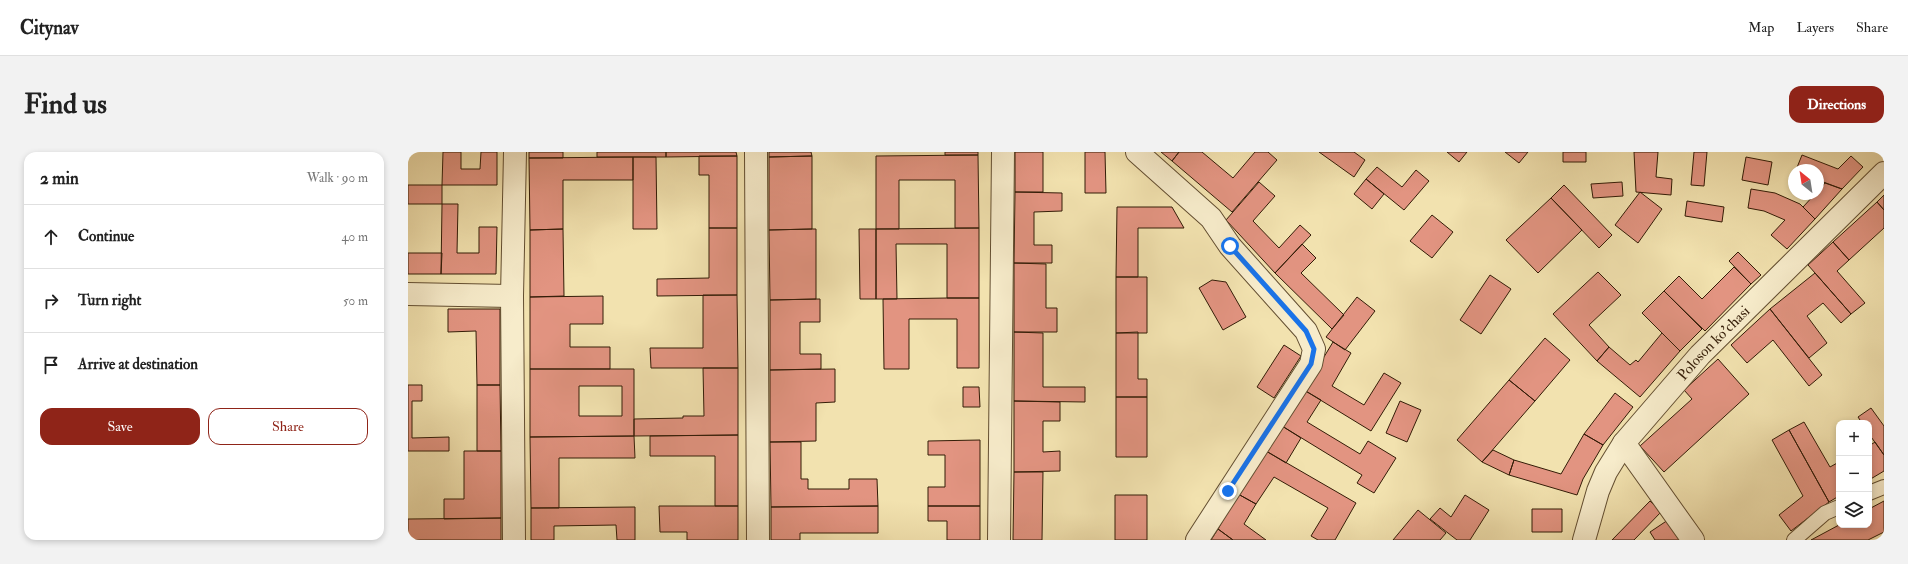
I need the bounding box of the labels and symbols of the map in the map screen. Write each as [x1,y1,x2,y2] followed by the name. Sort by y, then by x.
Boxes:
[1788,164,1824,200] north arrow
[1221,237,1239,255] route start
[1673,302,1754,384] street label: Poloson ko'chasi
[1219,482,1237,500] route end

